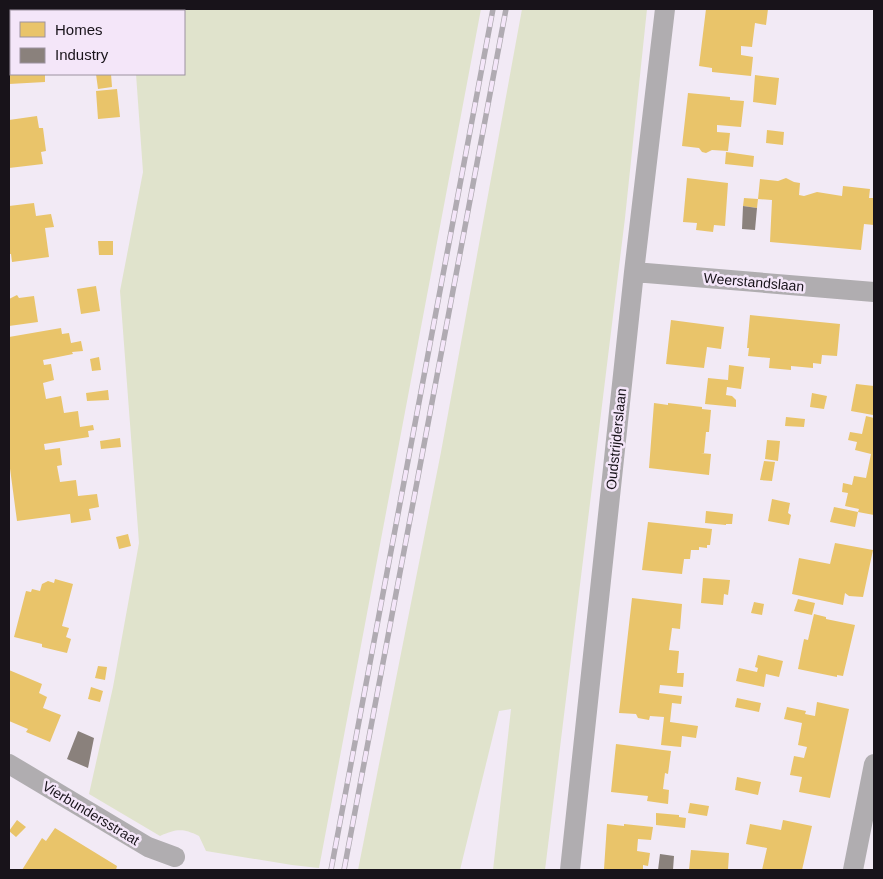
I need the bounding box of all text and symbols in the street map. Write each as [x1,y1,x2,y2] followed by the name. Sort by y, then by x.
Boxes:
[10,10,185,75] legend
[55,21,103,38] text: Homes
[55,46,109,63] text: Industry
[703,270,805,294] street label: Weerstandslaan
[603,387,629,491] street label: Oudstrijderslaan
[40,778,142,848] street label: Vierbundersstraat

